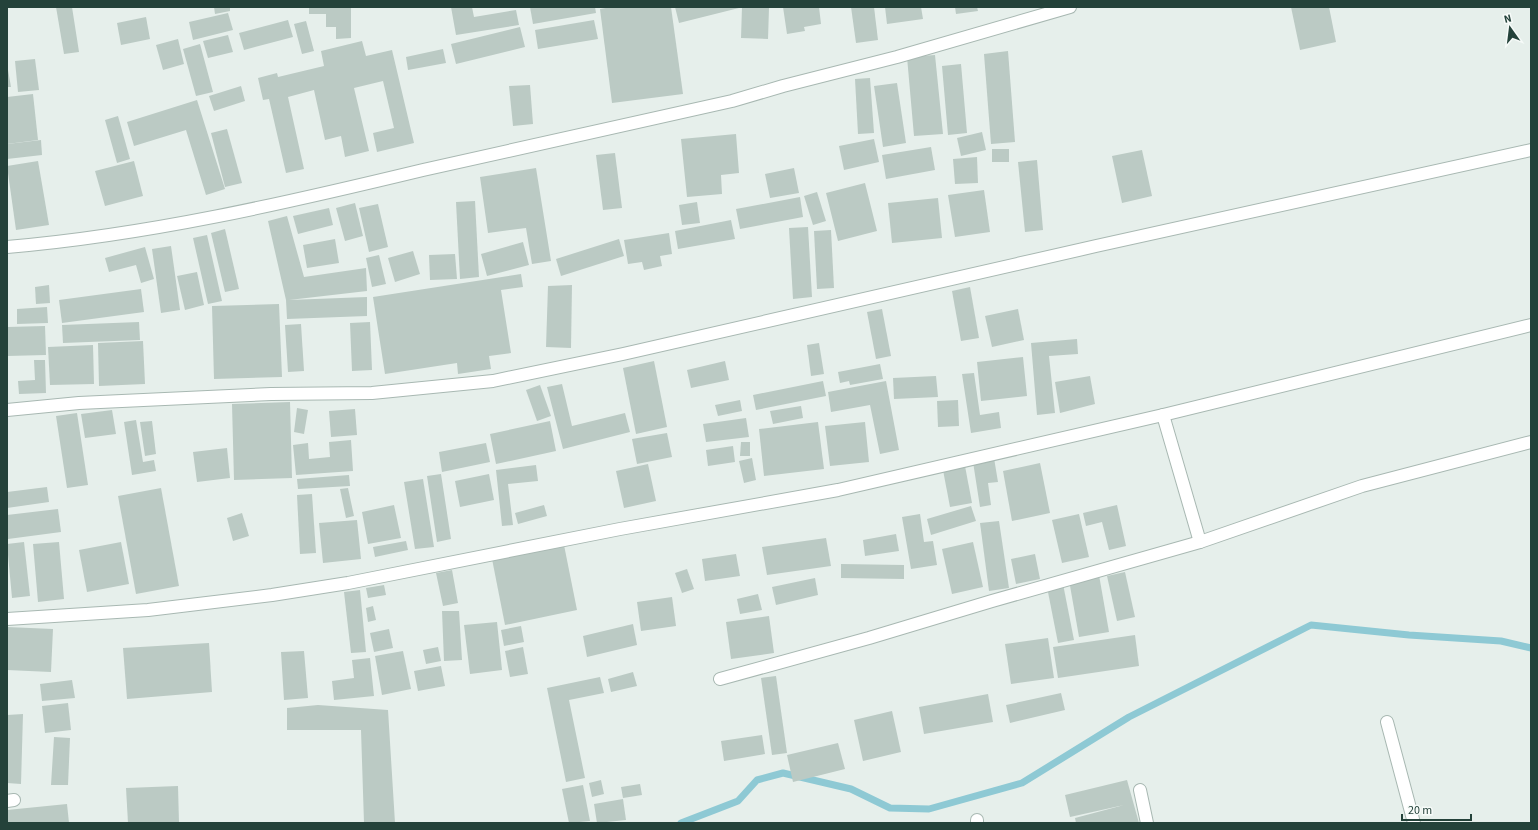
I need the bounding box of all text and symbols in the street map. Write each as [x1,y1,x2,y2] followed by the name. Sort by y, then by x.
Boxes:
[1490,8,1530,48] north arrow
[1502,11,1513,27] text: N
[1402,796,1471,822] scale bar
[1408,802,1432,819] text: 20 m

